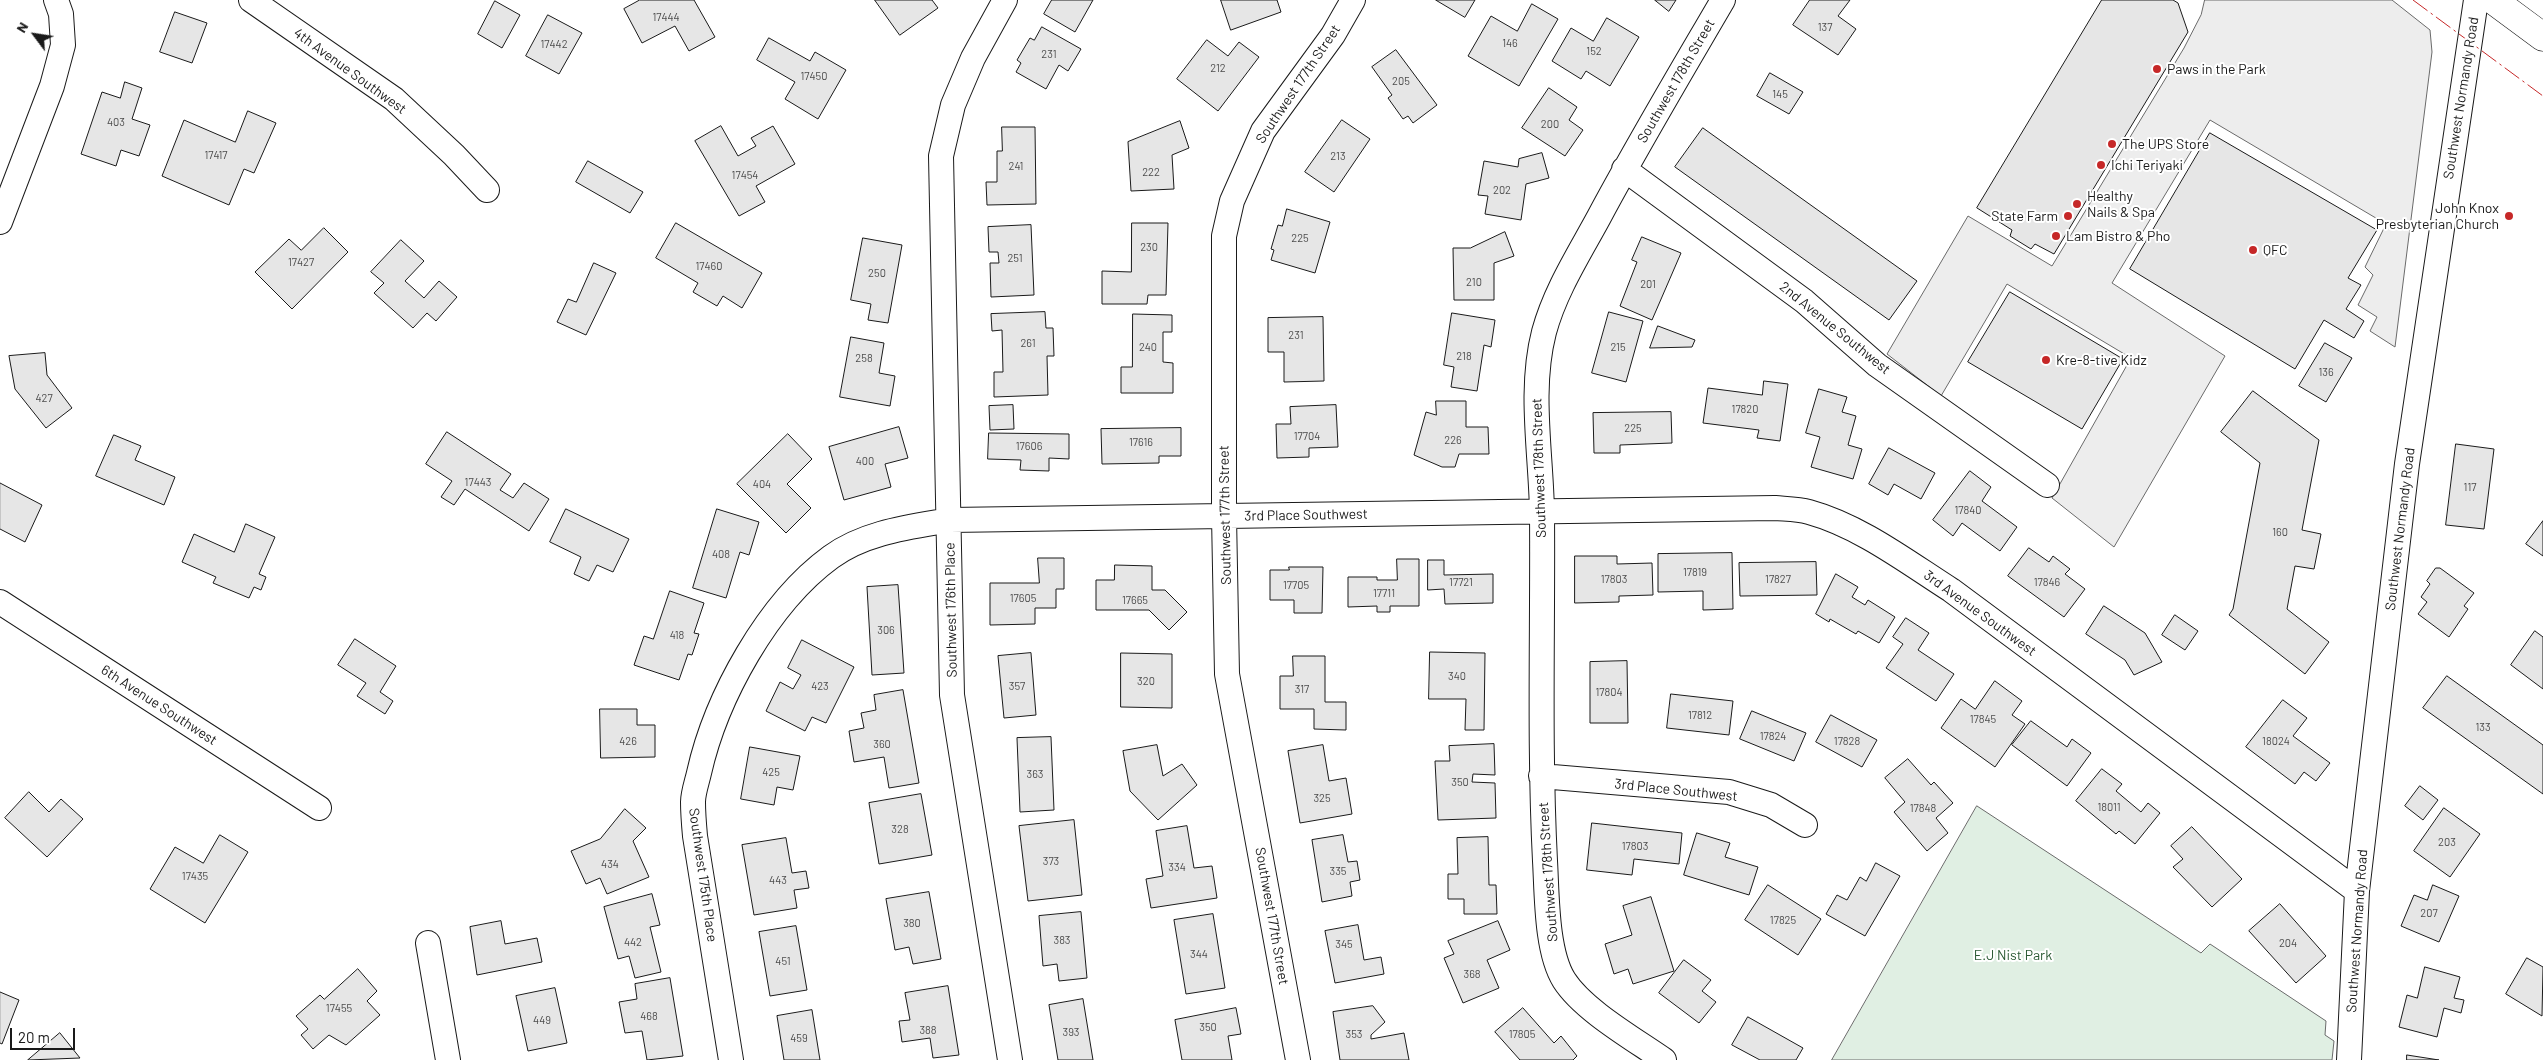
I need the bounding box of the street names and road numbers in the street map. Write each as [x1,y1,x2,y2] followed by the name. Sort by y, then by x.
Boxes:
[1634,16,1718,146] street label: Southwest 178th Street
[2440,16,2482,180] street label: Southwest Normandy Road
[1252,22,1344,146] street label: Southwest 177th Street
[290,24,410,118] street label: 4th Avenue Southwest
[1776,278,1894,378] street label: 2nd Avenue Southwest
[1528,398,1550,538] street label: Southwest 178th Street
[1215,445,1235,585] street label: Southwest 177th Street
[2382,447,2418,611] street label: Southwest Normandy Road
[1244,506,1368,524] street label: 3rd Place Southwest
[941,542,961,678] street label: Southwest 176th Place
[1921,567,2039,659] street label: 3rd Avenue Southwest
[98,661,220,749] street label: 6th Avenue Southwest
[1614,775,1738,805] street label: 3rd Place Southwest
[1535,802,1561,942] street label: Southwest 178th Street
[685,807,721,943] street label: Southwest 175th Place
[1252,846,1292,986] street label: Southwest 177th Street
[2343,849,2371,1013] street label: Southwest Normandy Road

